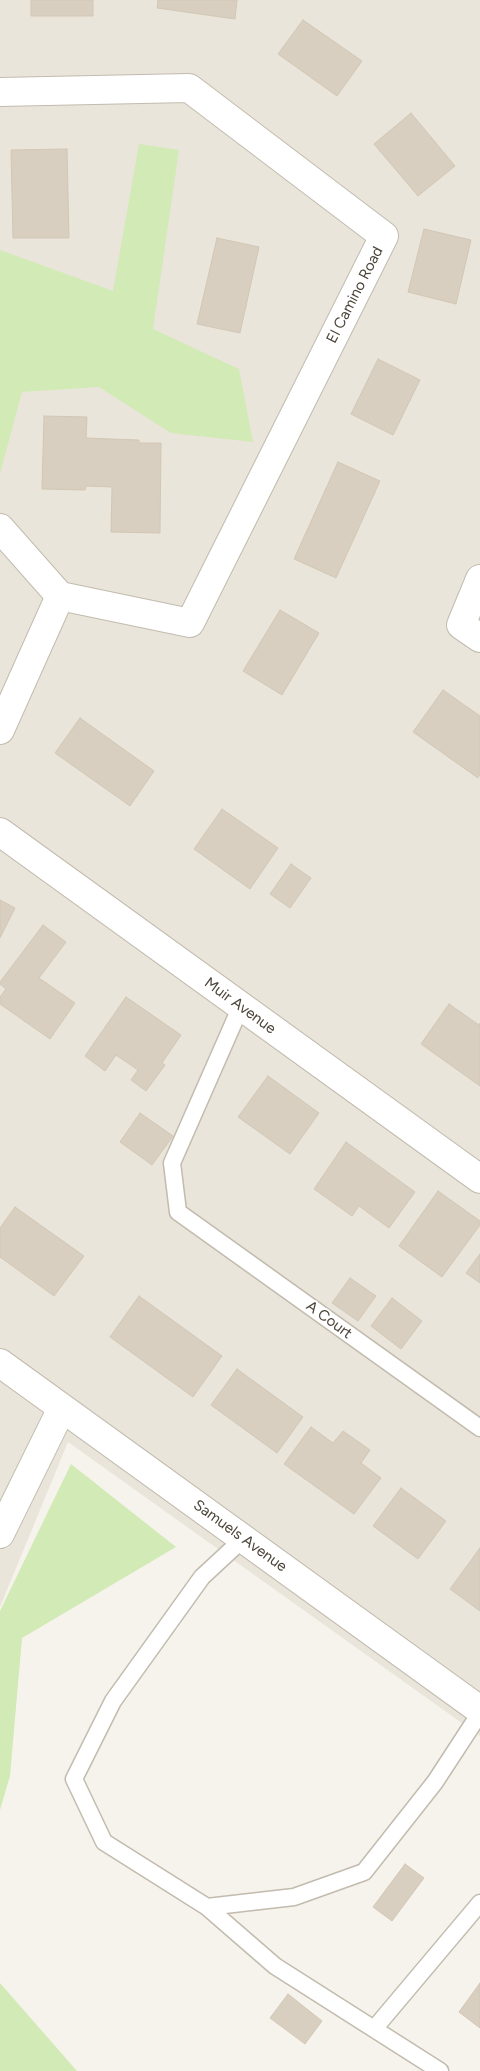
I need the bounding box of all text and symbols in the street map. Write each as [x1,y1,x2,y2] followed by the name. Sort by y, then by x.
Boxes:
[323,244,387,346] street label: El Camino Road
[201,974,279,1038] street label: Muir Avenue
[302,1297,356,1343] street label: A Court
[190,1496,290,1576] street label: Samuels Avenue

